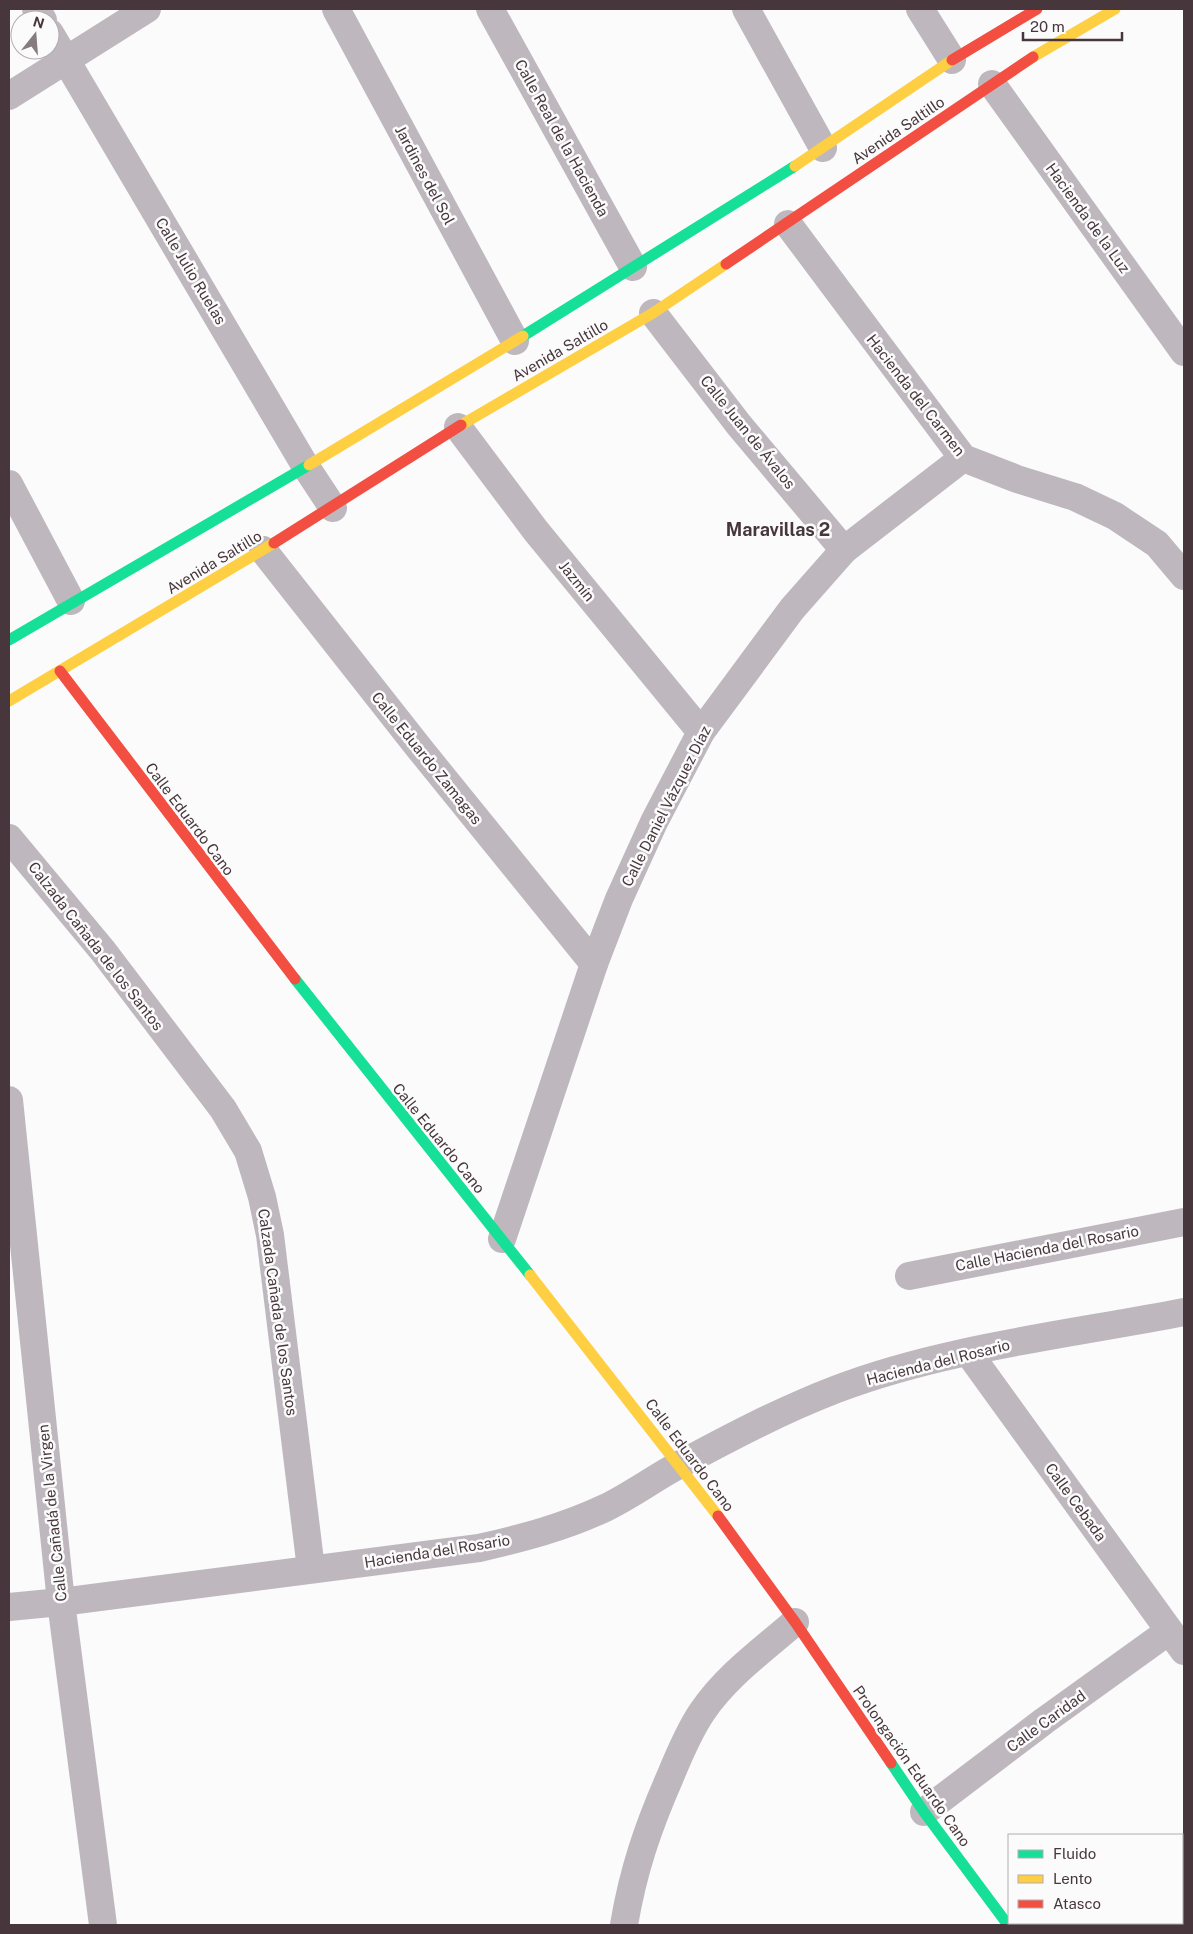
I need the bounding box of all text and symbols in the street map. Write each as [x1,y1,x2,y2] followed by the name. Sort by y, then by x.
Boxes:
[10,10,60,60] north arrow
[1023,10,1122,42] scale bar
[31,13,46,32] text: N
[1030,18,1065,35] text: 20 m
[512,57,612,219] street label: Calle Real de la Hacienda
[849,93,947,167] street label: Avenida Saltillo
[392,123,458,227] street label: Jardines del Sol
[1043,160,1133,276] street label: Hacienda de la Luz
[152,215,230,327] street label: Calle Julio Ruelas
[509,316,611,384] street label: Avenida Saltillo
[863,331,969,459] street label: Hacienda del Carmen
[697,372,799,492] street label: Calle Juan de Ávalos
[726,519,830,540] district label: Maravillas 2
[163,527,265,597] street label: Avenida Saltillo
[556,558,598,604] street label: Jazmín
[368,689,486,827] street label: Calle Eduardo Zamagas
[618,723,714,889] street label: Calle Daniel Vázquez Díaz
[142,759,238,879] street label: Calle Eduardo Cano
[25,858,167,1034] street label: Calzada Cañada de los Santos
[389,1080,489,1196] street label: Calle Eduardo Cano
[255,1207,301,1417] street label: Calzada Cañada de los Santos
[954,1222,1140,1274] street label: Calle Hacienda del Rosario
[864,1336,1012,1388] street label: Hacienda del Rosario
[642,1395,738,1515] street label: Calle Eduardo Cano
[34,1424,70,1602] street label: Calle Cañadá de la Virgen
[1042,1460,1110,1544] street label: Calle Cebada
[363,1531,511,1571] street label: Hacienda del Rosario
[850,1682,974,1850] street label: Prolongación Eduardo Cano
[1003,1687,1089,1755] street label: Calle Caridad
[1008,1834,1183,1924] legend
[1053,1845,1096,1862] text: Fluido
[1053,1870,1092,1887] text: Lento
[1053,1895,1101,1912] text: Atasco

